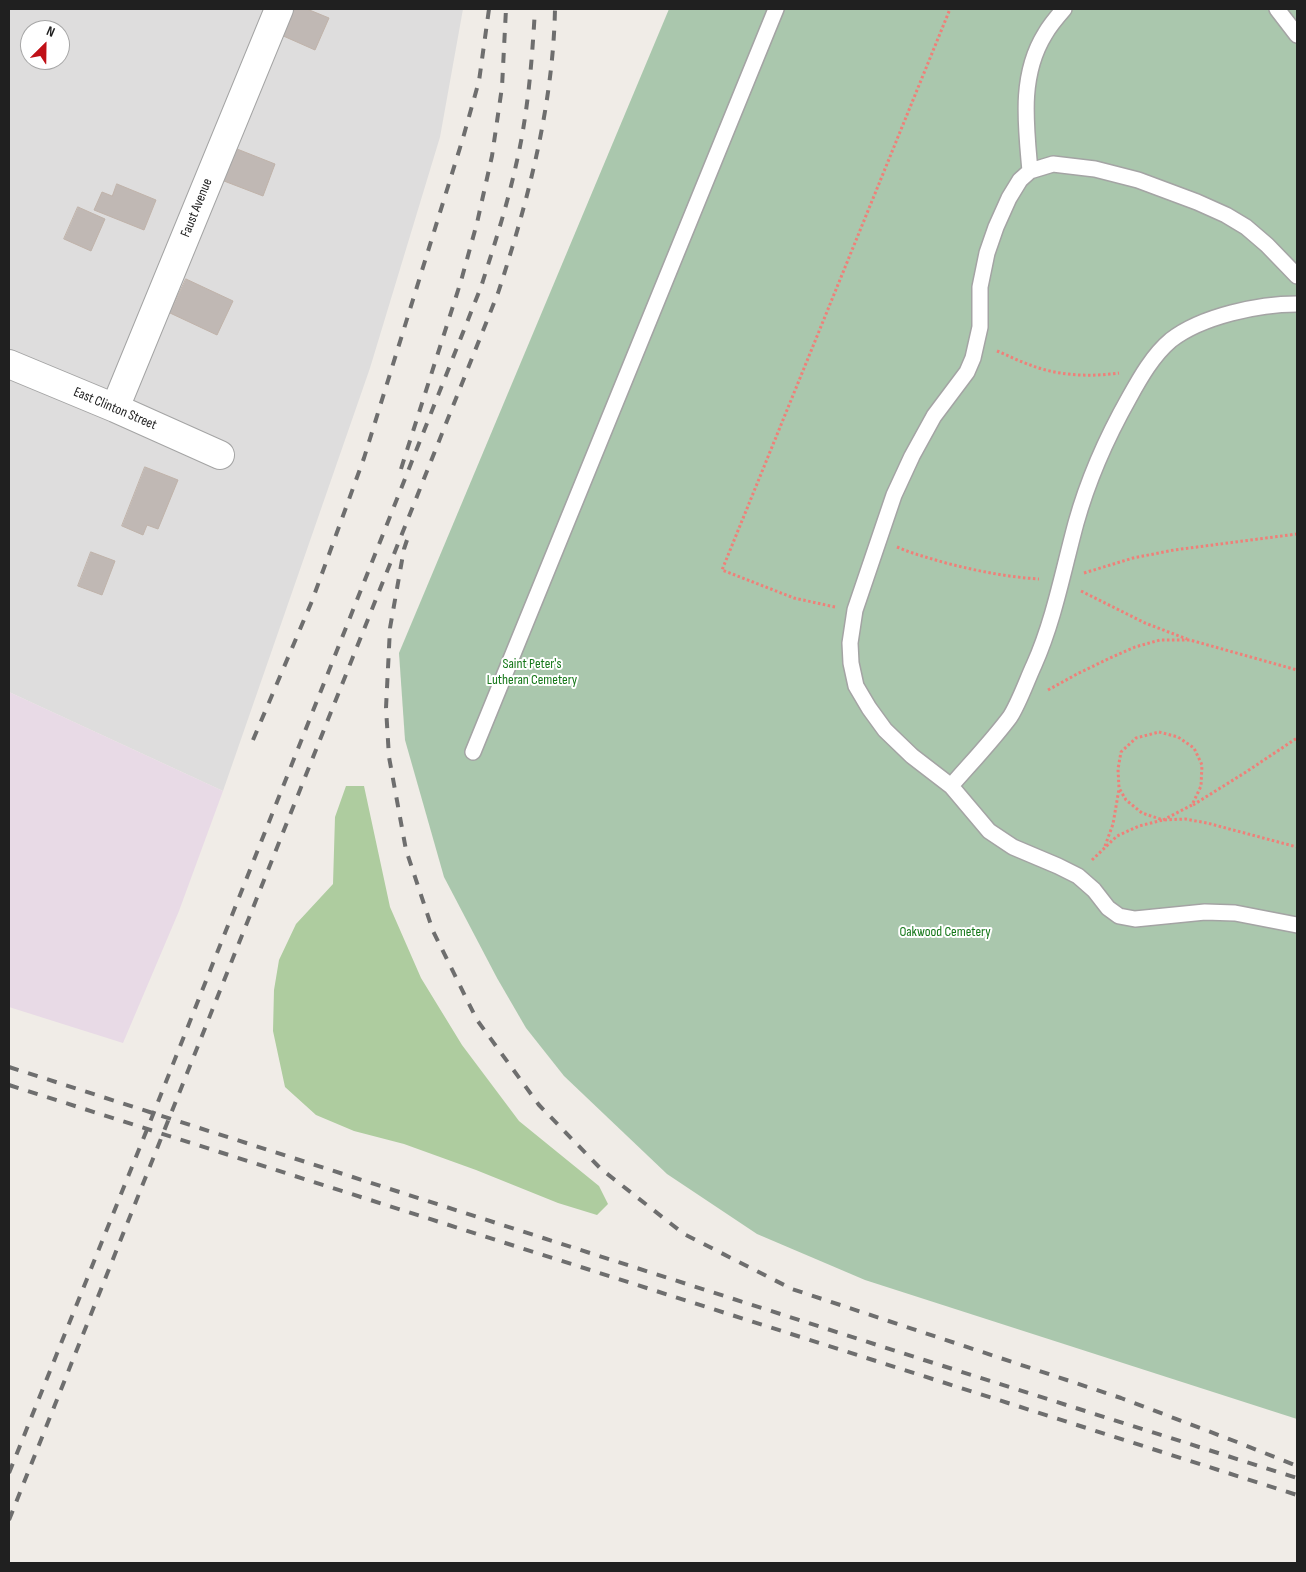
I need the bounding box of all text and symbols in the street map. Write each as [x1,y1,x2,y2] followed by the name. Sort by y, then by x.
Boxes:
[20,20,70,70] north arrow
[44,22,57,41] text: N
[178,176,216,240] street label: Faust Avenue
[71,384,159,434] street label: East Clinton Street
[487,656,577,689] park label: Saint Peter's Lutheran Cemetery
[899,924,991,940] park label: Oakwood Cemetery

